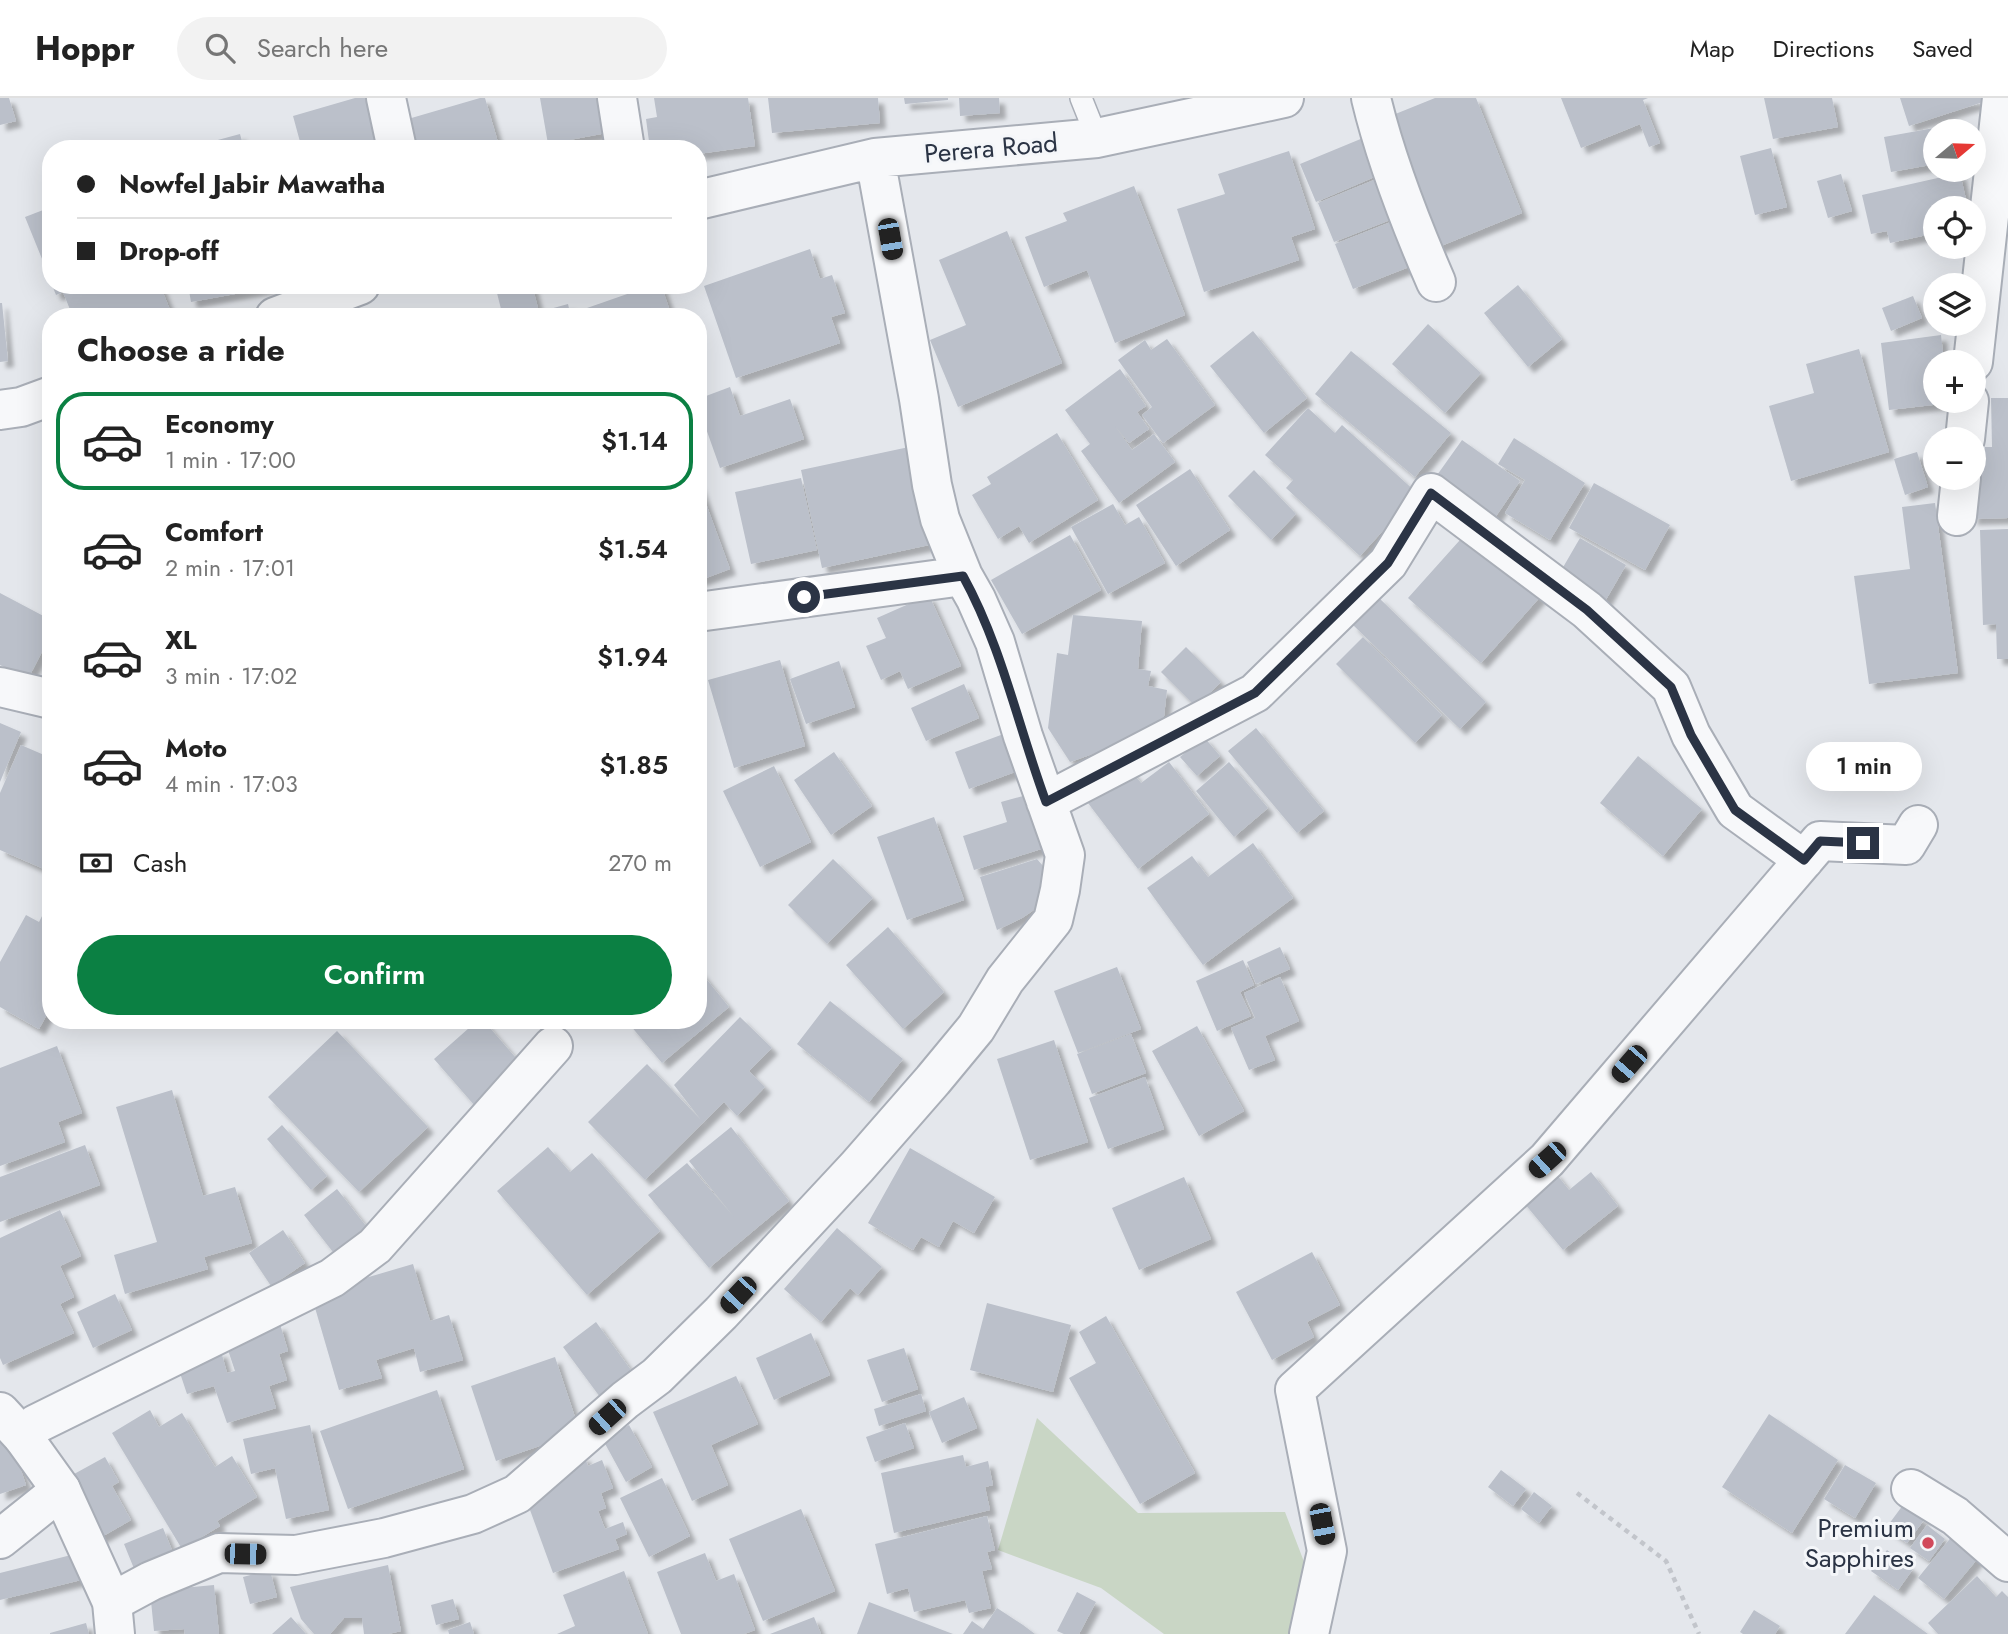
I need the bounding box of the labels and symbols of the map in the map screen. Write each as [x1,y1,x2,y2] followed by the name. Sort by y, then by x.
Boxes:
[1923,119,1986,182] north arrow
[923,123,1059,173] street label: Perera Road
[877,216,904,262] car
[788,581,820,613] route start
[1805,742,1921,790] callout: 1 min
[1847,827,1879,859] route end
[1608,1041,1651,1087] car
[1525,1138,1570,1182] car
[716,1272,761,1318] car
[585,1395,630,1439] car
[1308,1501,1337,1547] car
[1805,1509,1914,1577] place label: Premium Sapphires
[1920,1535,1936,1551] marker: Premium Sapphires
[224,1543,267,1565] car

